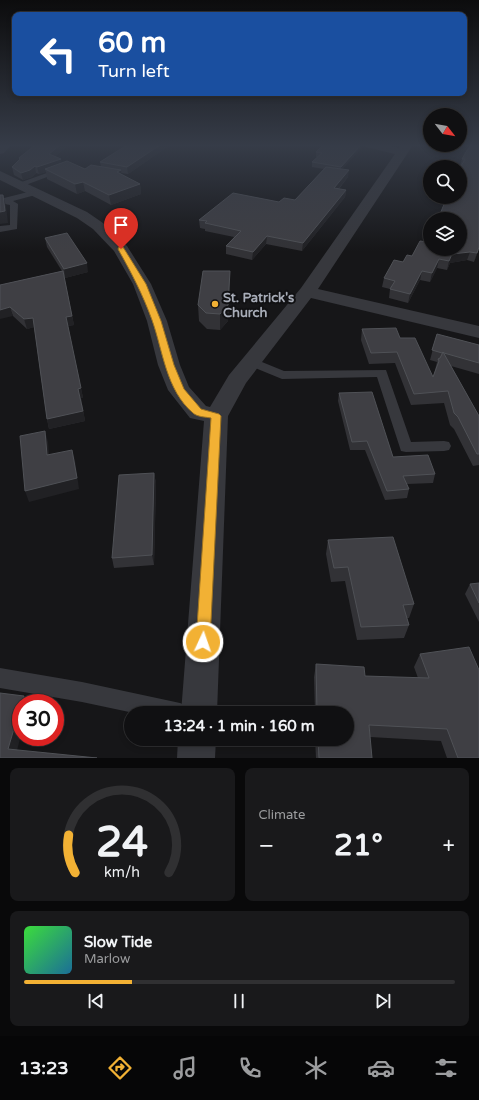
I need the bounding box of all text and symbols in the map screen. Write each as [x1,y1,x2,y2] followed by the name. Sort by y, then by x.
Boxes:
[98,26,166,60] text: 60 m
[32,28,84,80] icon: left
[98,60,170,82] text: Turn left
[423,108,467,152] north arrow
[423,108,467,256] map controls
[423,160,467,204] button: search
[104,208,138,249] pin
[423,212,467,256] button: layers
[110,214,132,236] icon: arrive
[223,290,294,321] place label: St. Patrick's Church
[210,299,220,309] marker: St. Patrick's Church
[182,621,224,663] position arrow
[12,694,64,746] speed limit sign: 30
[164,717,314,735] text: 13:24 · 1 min · 160 m
[259,807,305,823] text: Climate
[96,817,148,867] text: 24
[334,827,383,864] text: 21°
[259,833,274,859] text: −
[443,833,455,859] text: +
[104,863,140,880] text: km/h
[84,933,152,951] text: Slow Tide
[84,951,130,967] text: Marlow
[85,990,107,1012] icon: previous
[228,990,250,1012] icon: pause
[372,990,394,1012] icon: next
[106,1054,134,1082] icon: directions
[171,1054,199,1082] icon: music
[236,1054,264,1082] icon: phone
[302,1054,330,1082] icon: climate
[367,1054,395,1082] icon: car
[432,1054,460,1082] icon: filters
[19,1057,69,1079] text: 13:23

